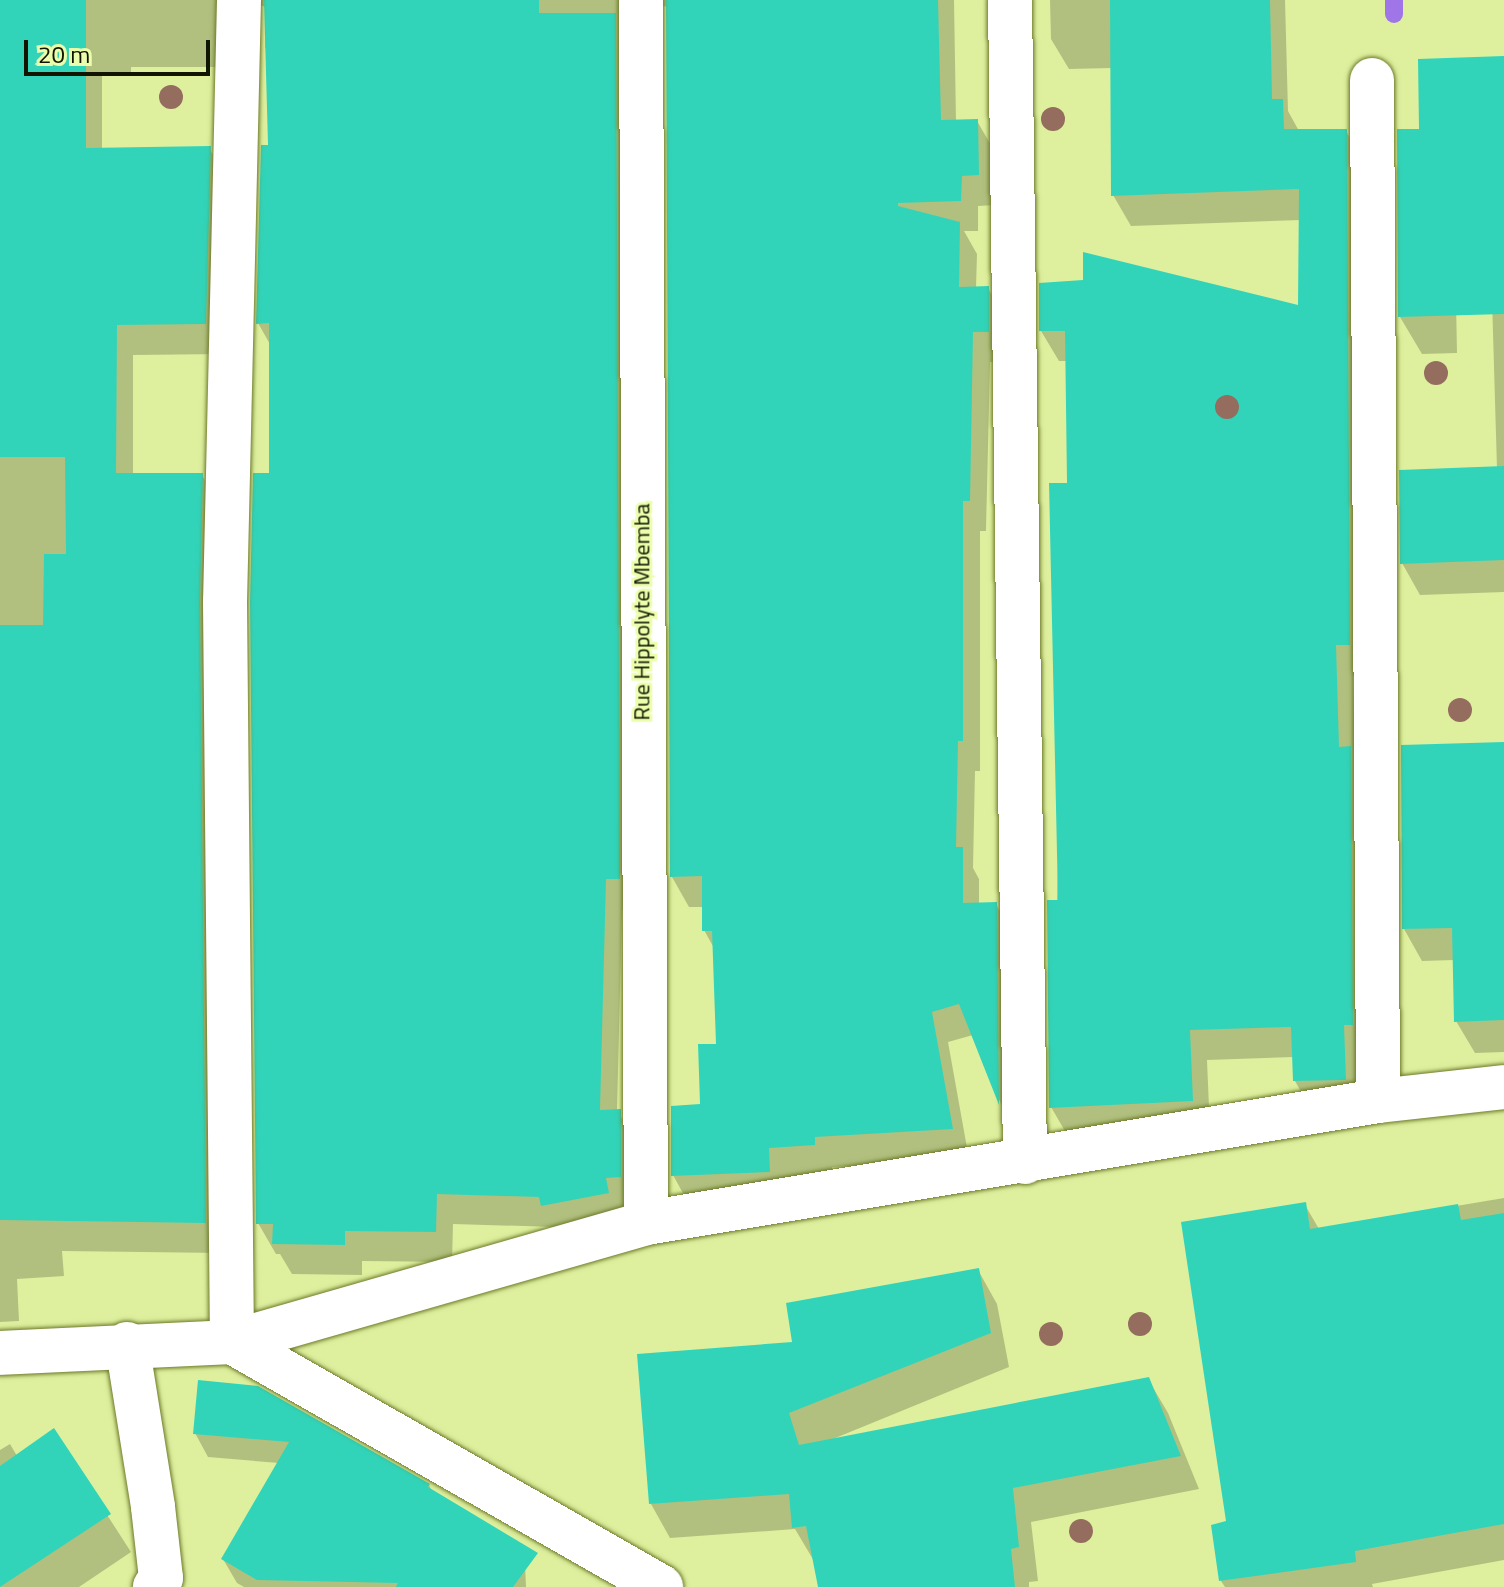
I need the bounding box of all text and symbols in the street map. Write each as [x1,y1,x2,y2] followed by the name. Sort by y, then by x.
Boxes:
[28,24,214,74] scale bar
[38,36,90,72] text: 20 m
[629,503,655,721] street label: Rue Hippolyte Mbemba

